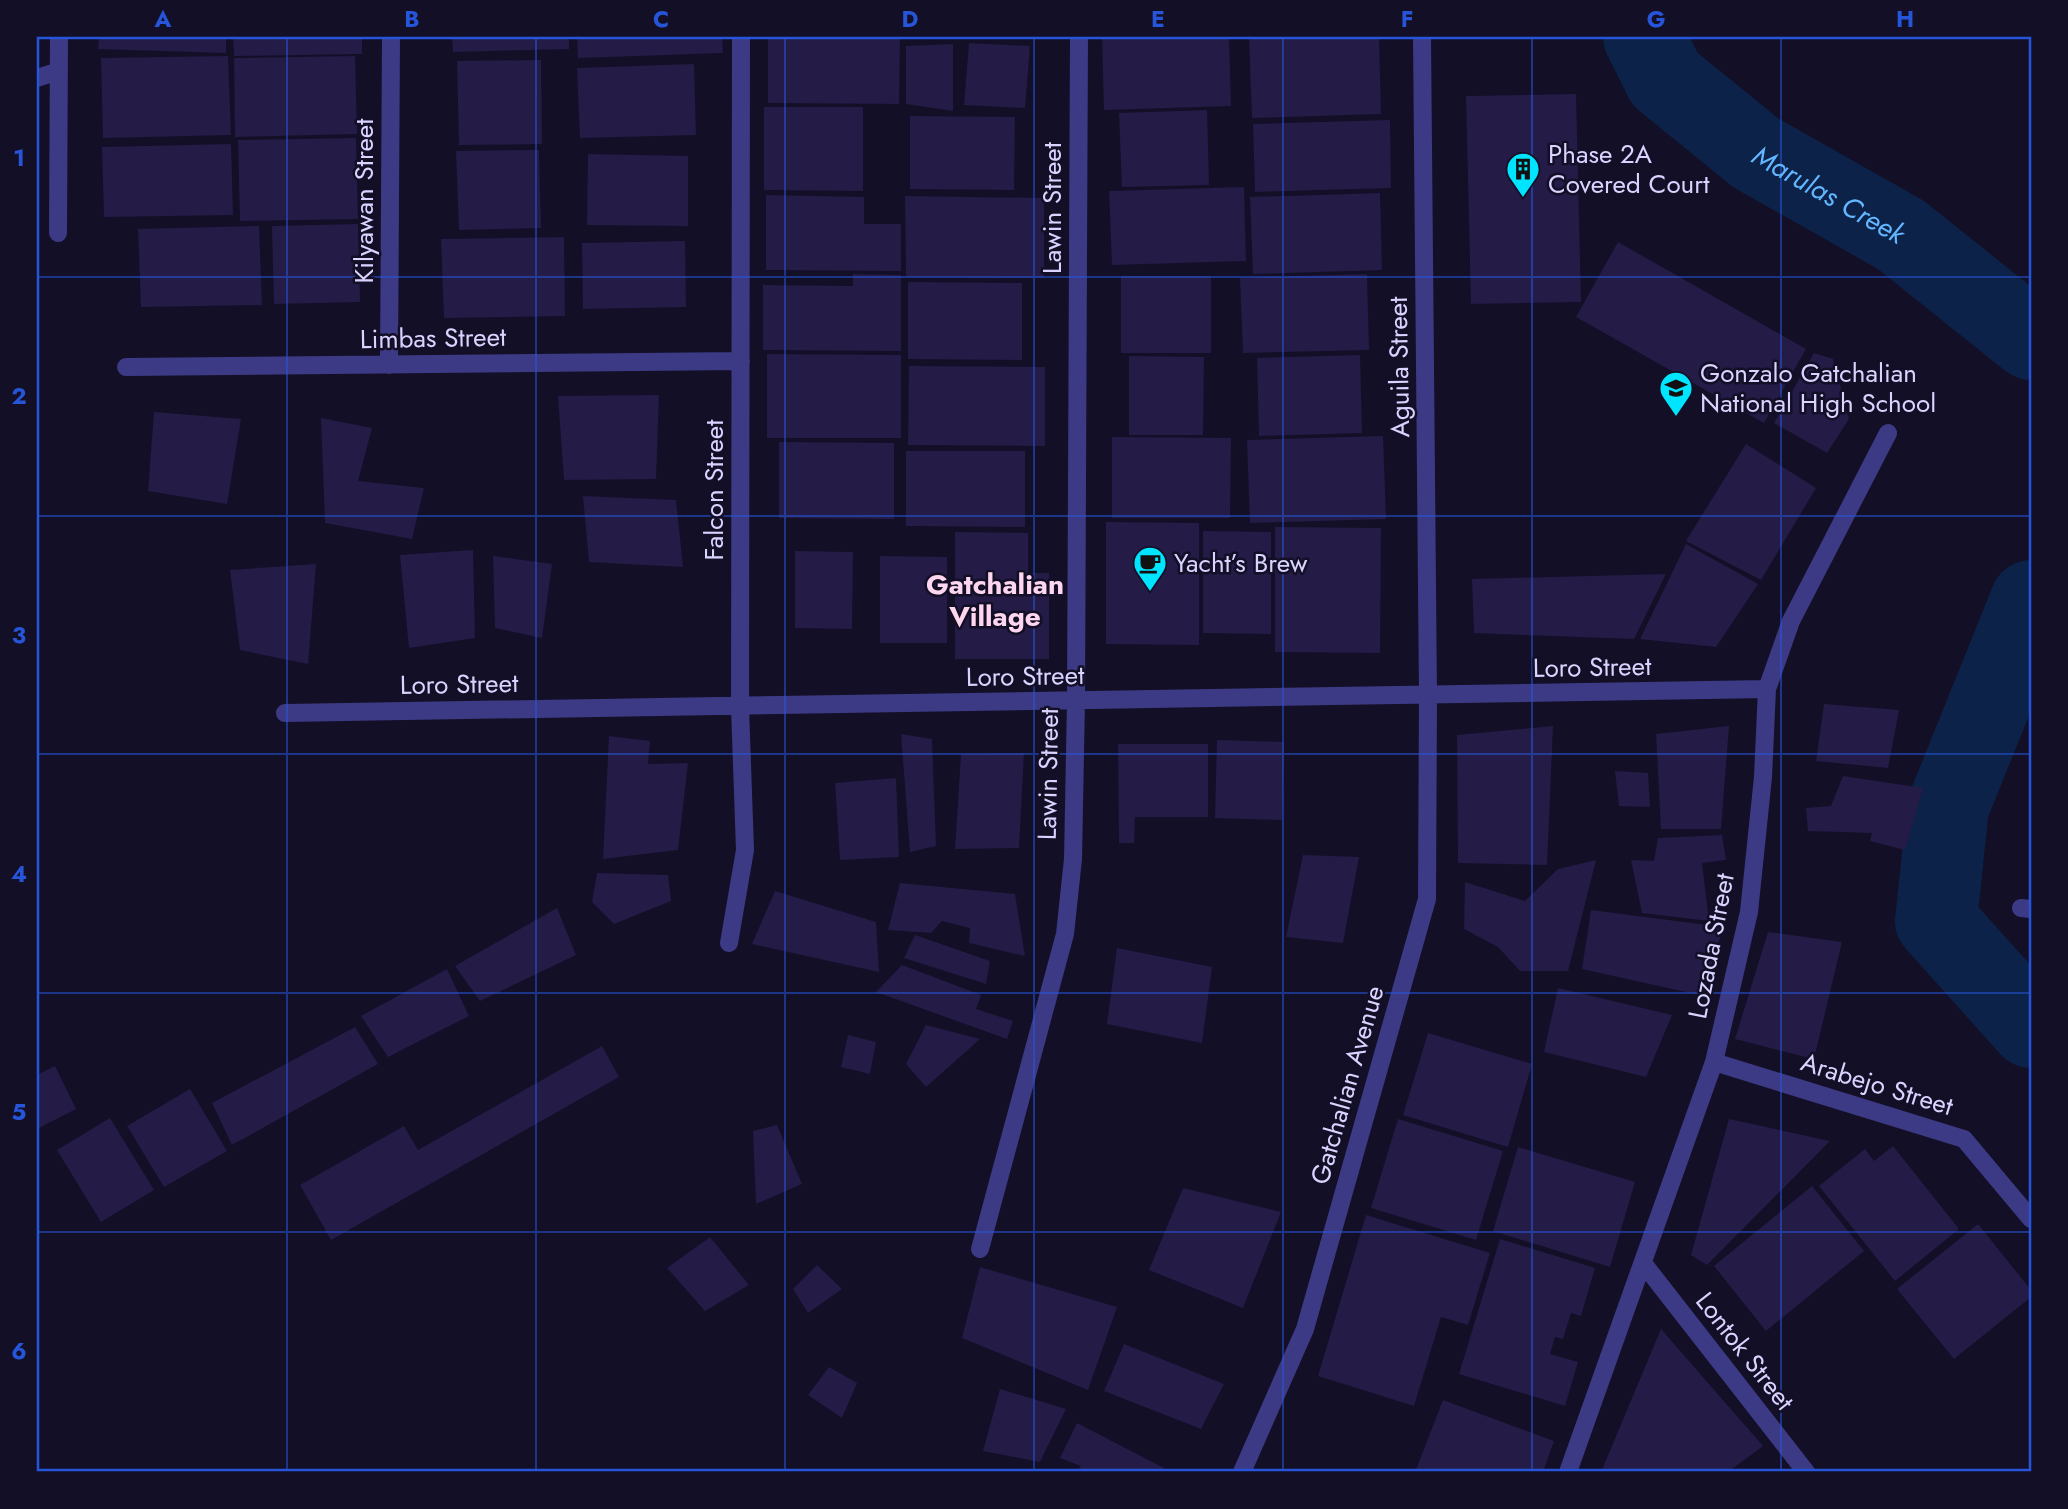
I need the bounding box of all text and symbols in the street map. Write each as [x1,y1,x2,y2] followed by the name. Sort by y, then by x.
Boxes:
[154,2,172,36] text: A
[404,2,420,36] text: B
[653,2,669,36] text: C
[902,2,919,36] text: D
[1151,2,1165,36] text: E
[1401,2,1413,36] text: F
[1647,2,1665,36] text: G
[1896,2,1914,36] text: H
[345,118,383,283] street label: Kilyawan Street
[1548,135,1710,203] place label: Phase 2A Covered Court
[1745,135,1914,254] water label: Marulas Creek
[13,141,25,175] text: 1
[1033,141,1071,274] street label: Lawin Street
[1504,150,1542,199] building icon: Phase 2A Covered Court
[1379,296,1419,438] street label: Aguila Street
[359,318,507,358] street label: Limbas Street
[1700,354,1936,422] place label: Gonzalo Gatchalian National High School
[1657,369,1695,418] school or university icon: Gonzalo Gatchalian National High School
[11,379,27,413] text: 2
[695,419,733,560] street label: Falcon Street
[1131,544,1169,593] cafe icon: Yacht’s Brew
[1174,544,1308,582] place label: Yacht’s Brew
[926,564,1064,637] district label: Gatchalian Village
[12,618,26,652] text: 3
[1532,647,1652,687] street label: Loro Street
[965,656,1085,696] street label: Loro Street
[399,664,519,704] street label: Loro Street
[1028,707,1068,840] street label: Lawin Street
[11,857,27,891] text: 4
[1678,869,1744,1022] street label: Lozada Street
[1300,981,1394,1189] street label: Gatchalian Avenue
[1796,1043,1959,1125] street label: Arabejo Street
[12,1095,26,1129] text: 5
[1687,1284,1804,1419] street label: Lontok Street
[11,1334,27,1368] text: 6

